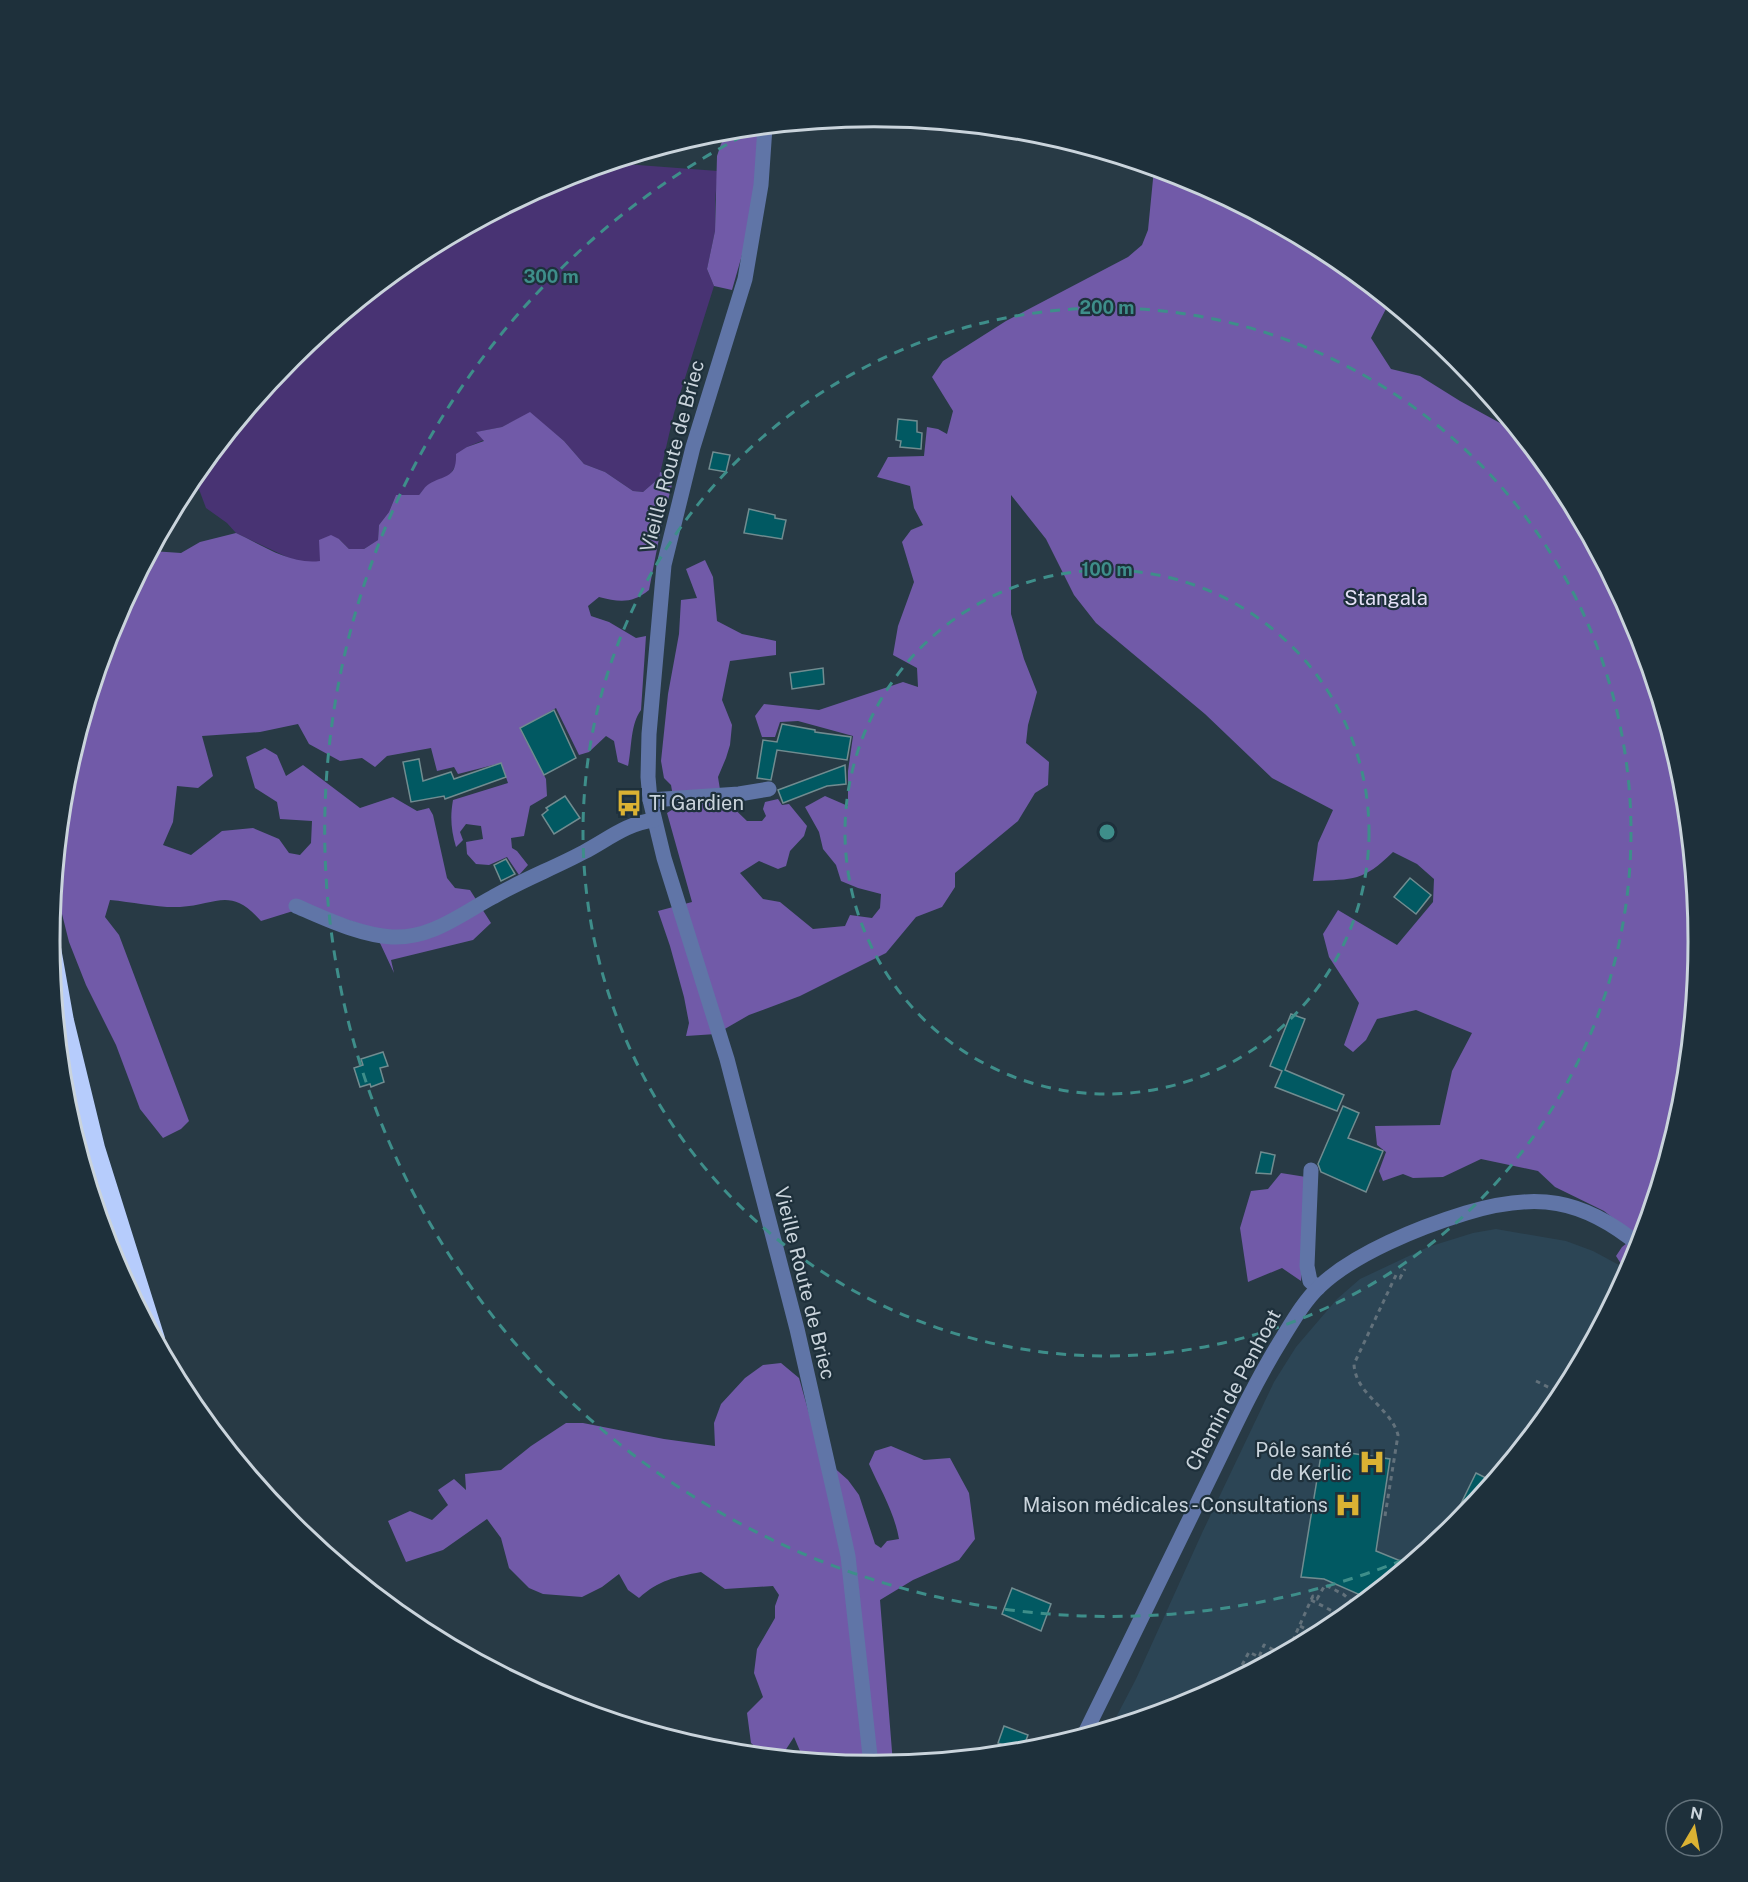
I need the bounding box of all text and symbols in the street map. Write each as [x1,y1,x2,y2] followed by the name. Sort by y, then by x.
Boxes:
[523,266,579,287] text: 300 m
[1080,297,1134,318] text: 200 m
[635,357,709,555] street label: Vieille Route de Briec
[1081,559,1133,580] text: 100 m
[1344,586,1428,610] park label: Stangala
[614,788,644,818] bus stop icon: Ti Gardien
[649,791,744,815] place label: Ti Gardien
[1097,822,1117,842] centre of rings
[769,1184,841,1382] street label: Vieille Route de Briec
[1180,1305,1286,1475] street label: Chemin de Penhoat
[1255,1438,1352,1485] place label: Pôle santé de Kerlic
[1357,1447,1387,1477] hospital icon: Pôle santé de Kerlic
[1333,1490,1363,1520] hospital icon: Maison médicales - Consultations
[1023,1493,1328,1517] place label: Maison médicales - Consultations
[1664,1798,1724,1858] north arrow
[1689,1803,1704,1824] text: N

